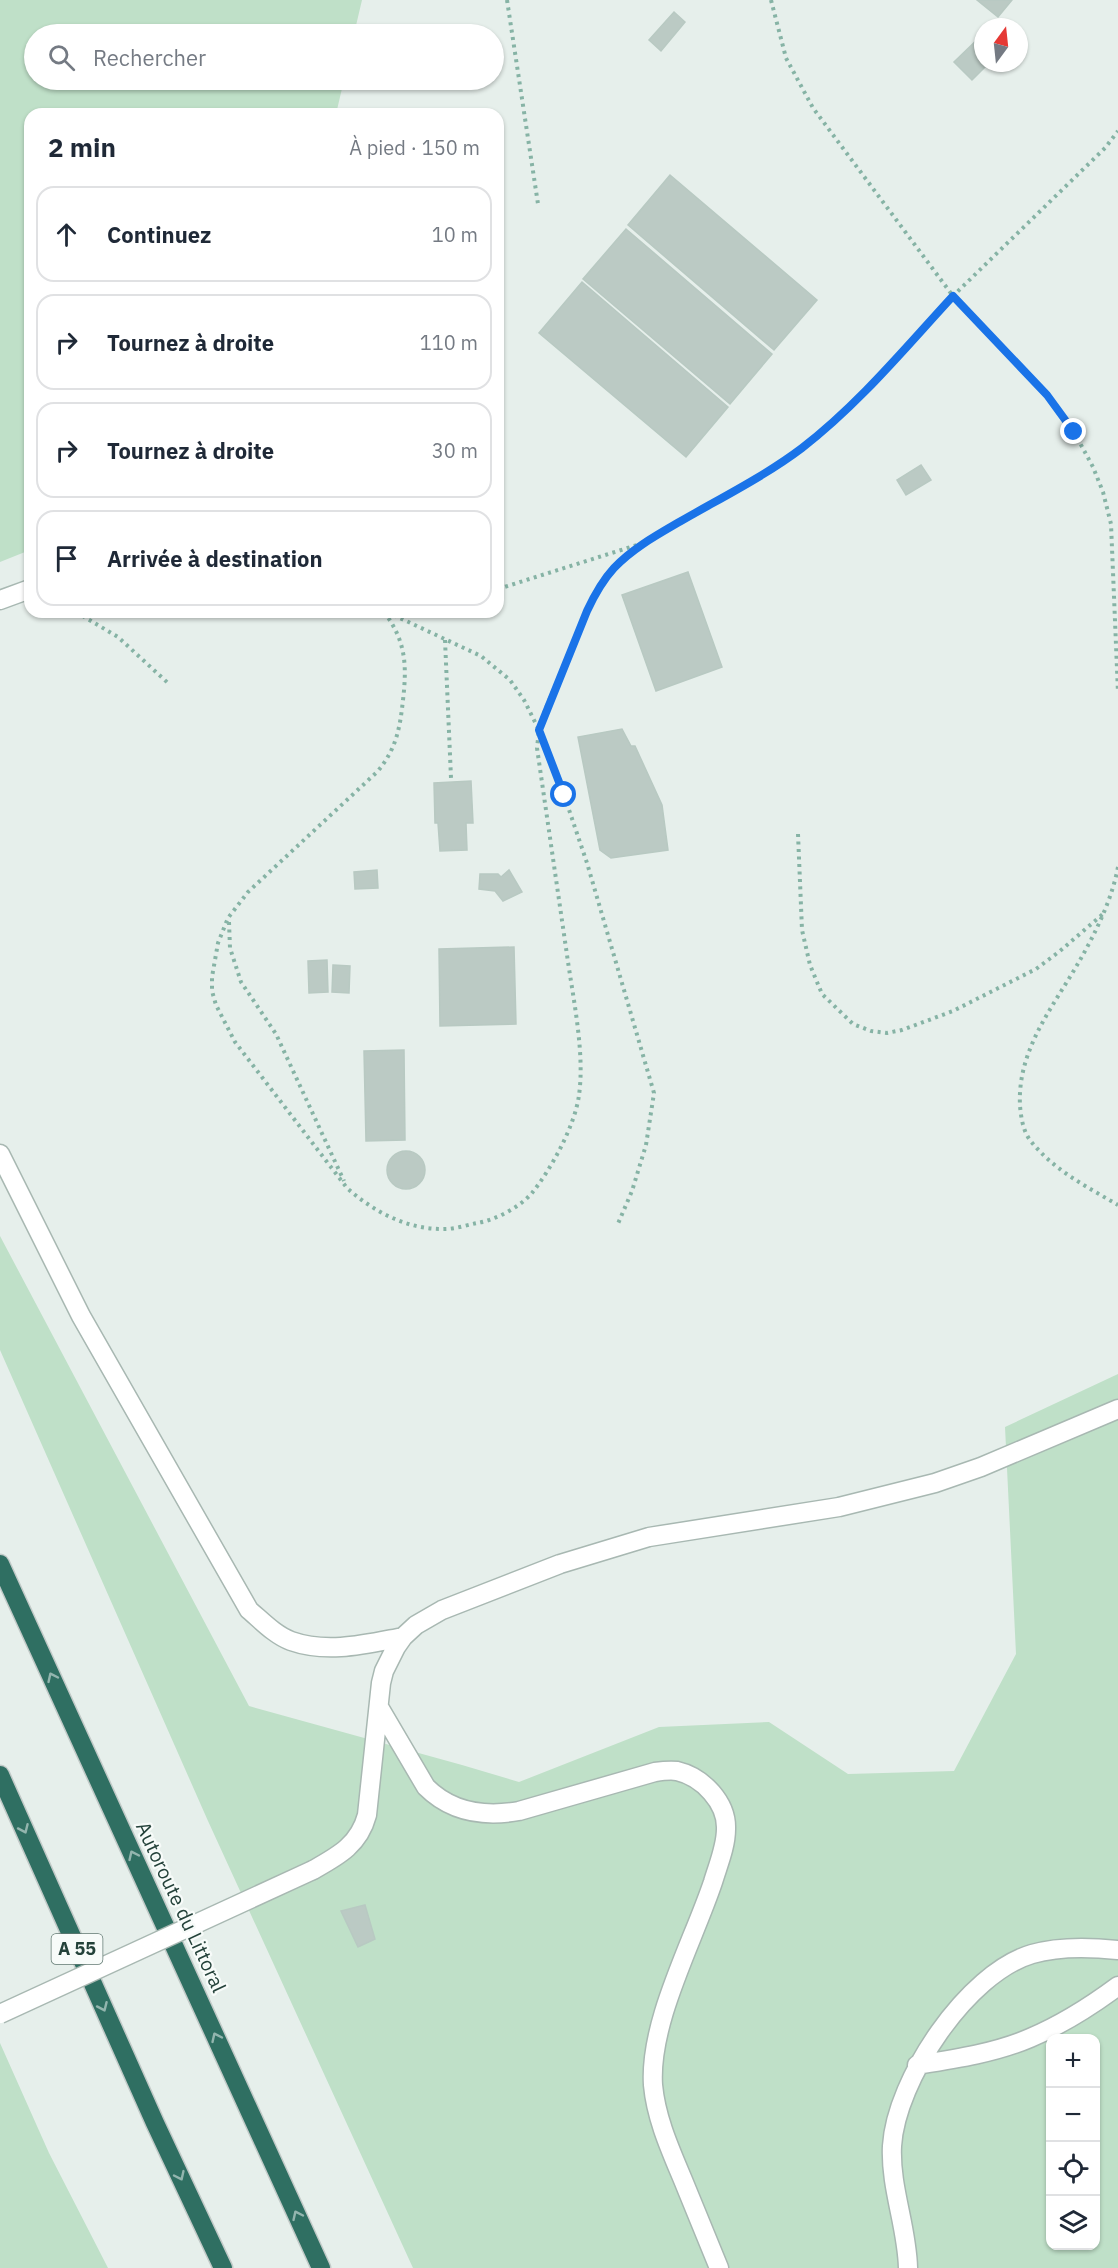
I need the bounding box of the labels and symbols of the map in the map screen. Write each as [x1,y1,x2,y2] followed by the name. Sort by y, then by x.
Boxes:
[974,18,1028,72] north arrow
[1060,418,1086,444] route end
[550,781,576,807] route start
[47,1673,59,1684] one-way arrow
[130,1817,233,1997] street label: Autoroute du Littoral
[17,1823,29,1834] one-way arrow
[128,1850,140,1861] one-way arrow
[52,1934,103,1964] road number: A 55
[96,2001,108,2012] one-way arrow
[211,2033,223,2044] one-way arrow
[172,2170,184,2181] one-way arrow
[292,2210,304,2221] one-way arrow

